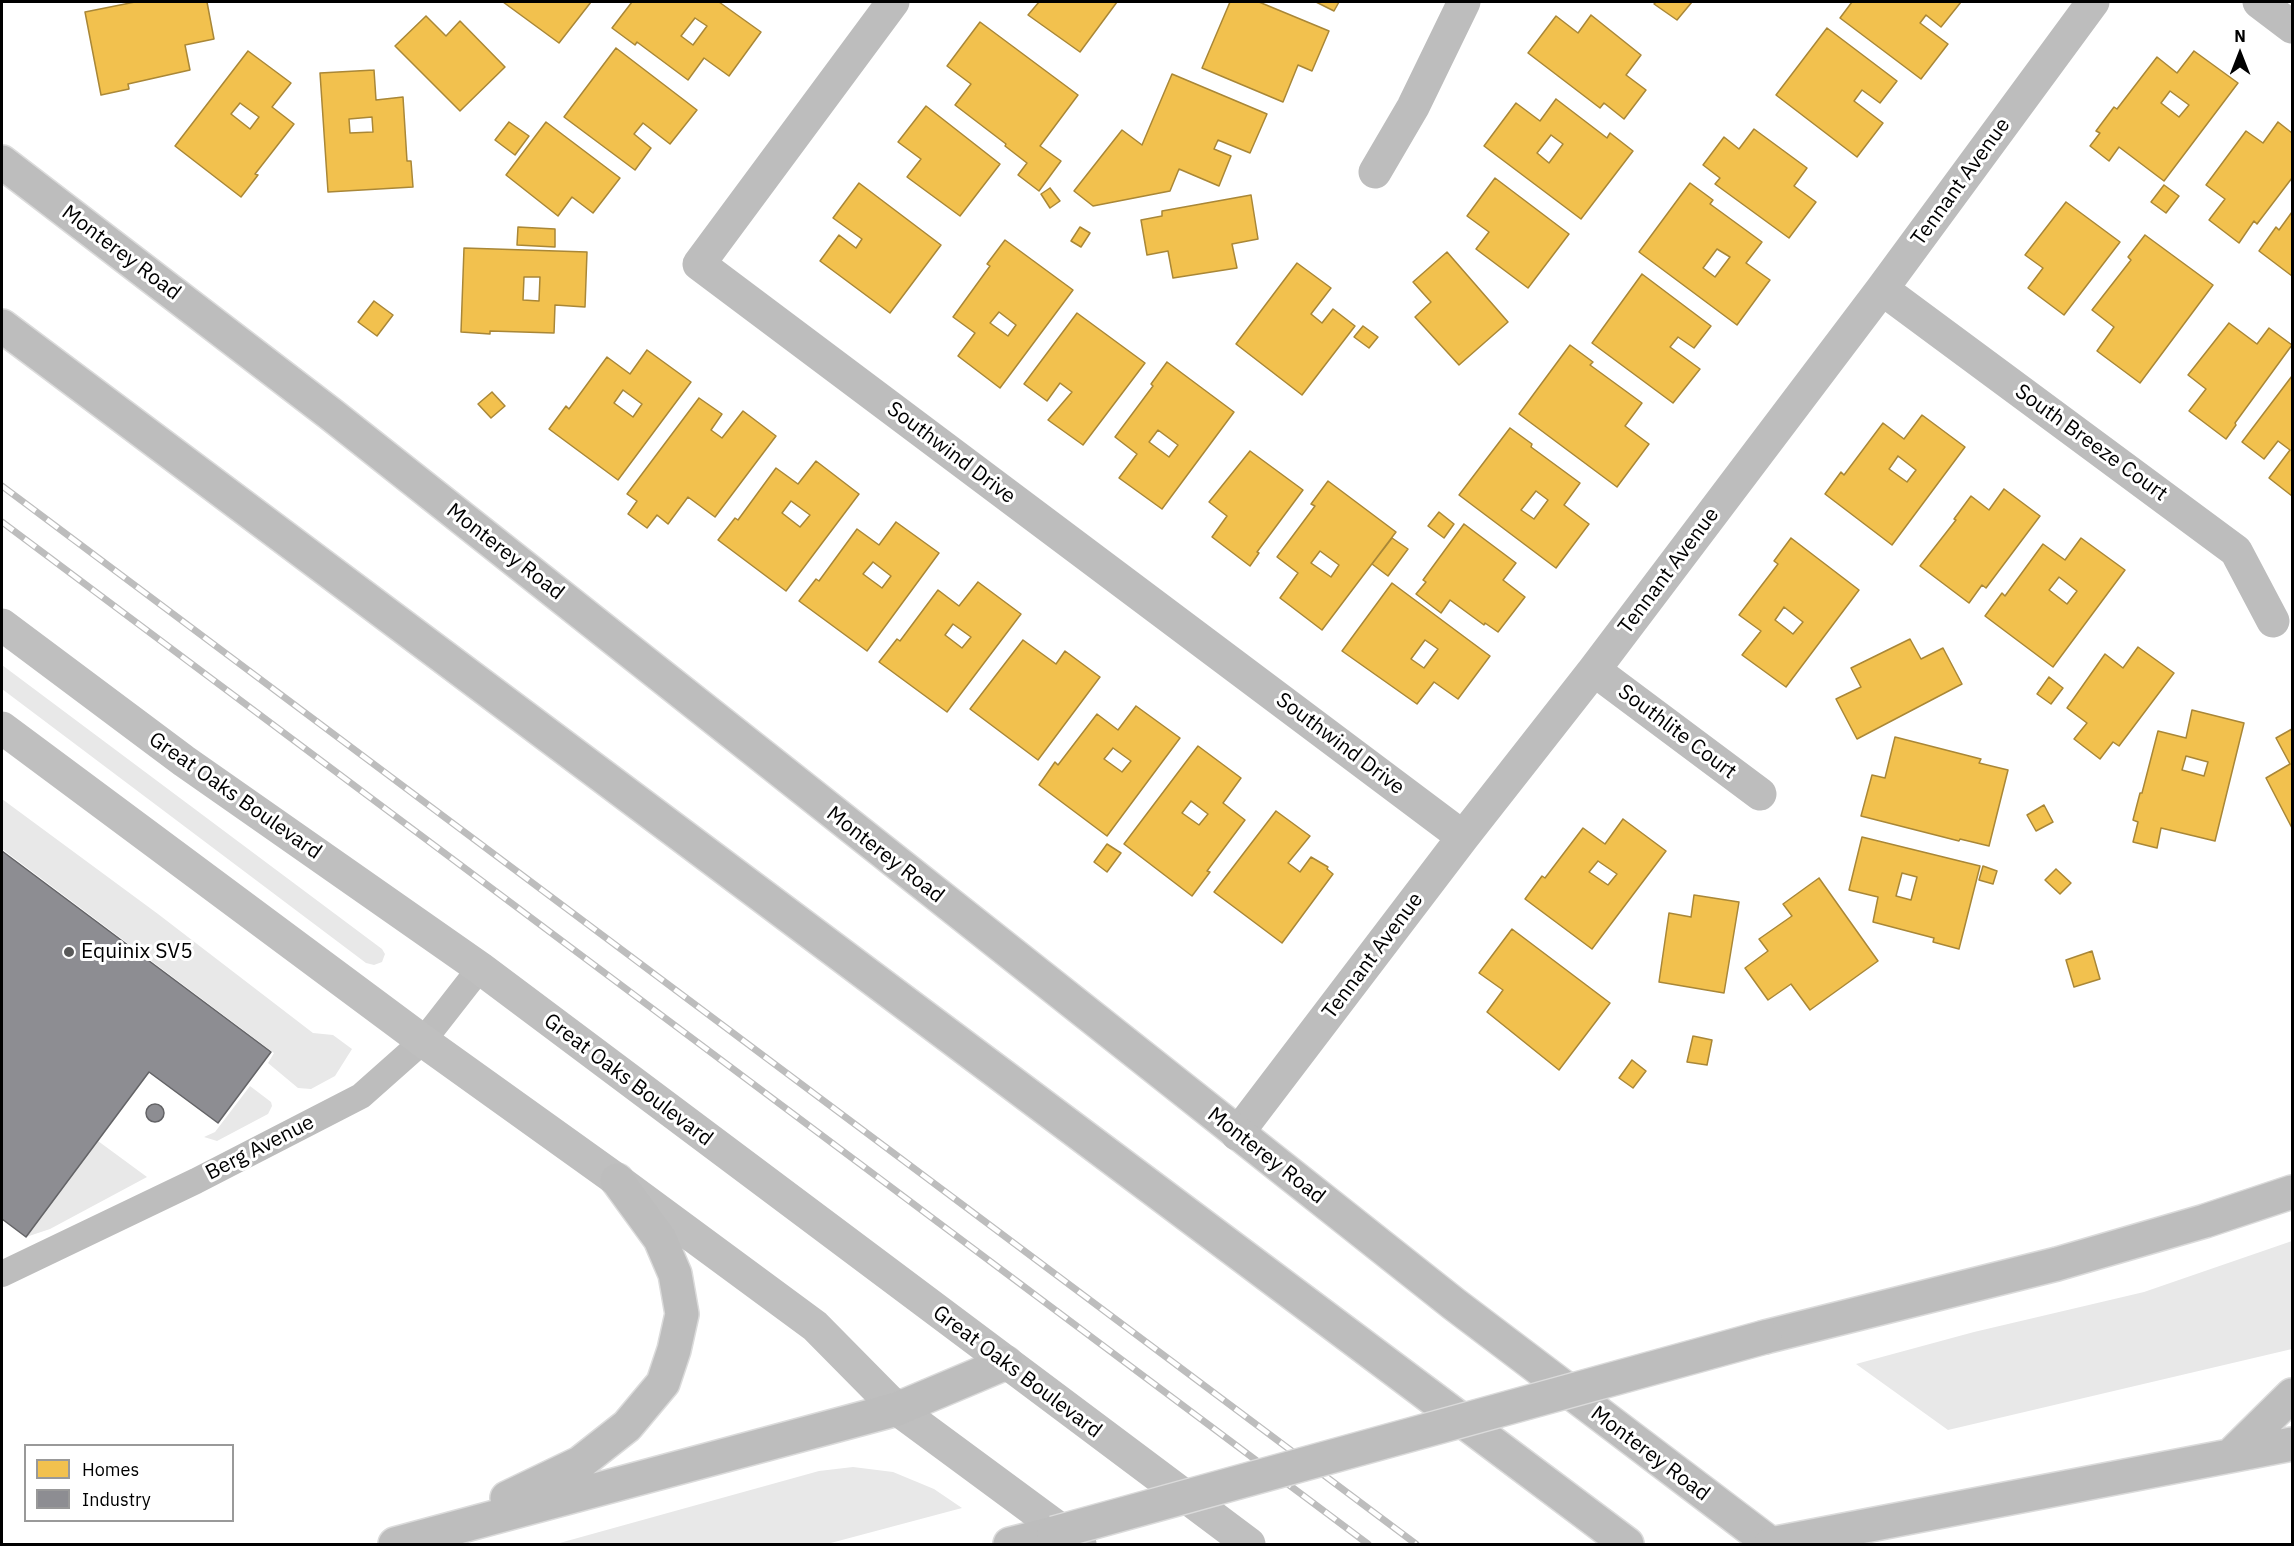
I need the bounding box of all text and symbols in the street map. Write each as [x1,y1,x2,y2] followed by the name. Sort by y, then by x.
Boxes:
[2210,24,2270,84] north arrow
[2234,26,2246,46] text: N
[1906,113,2016,251] street label: Tennant Avenue
[57,200,185,306] street label: Monterey Road
[2010,379,2172,507] street label: South Breeze Court
[882,397,1020,509] street label: Southwind Drive
[441,498,569,606] street label: Monterey Road
[1613,503,1725,639] street label: Tennant Avenue
[1613,679,1741,785] street label: Southlite Court
[1271,688,1409,800] street label: Southwind Drive
[144,727,326,865] street label: Great Oaks Boulevard
[821,801,949,909] street label: Monterey Road
[1317,888,1429,1024] street label: Tennant Avenue
[81,939,193,965] place label: Equinix SV5
[62,945,76,959] marker: Equinix SV5
[539,1008,717,1152] street label: Great Oaks Boulevard
[1202,1102,1330,1210] street label: Monterey Road
[201,1110,319,1186] street label: Berg Avenue
[928,1300,1106,1444] street label: Great Oaks Boulevard
[1586,1401,1714,1507] street label: Monterey Road
[24,1444,234,1522] legend
[82,1458,139,1481] text: Homes
[82,1488,151,1511] text: Industry

